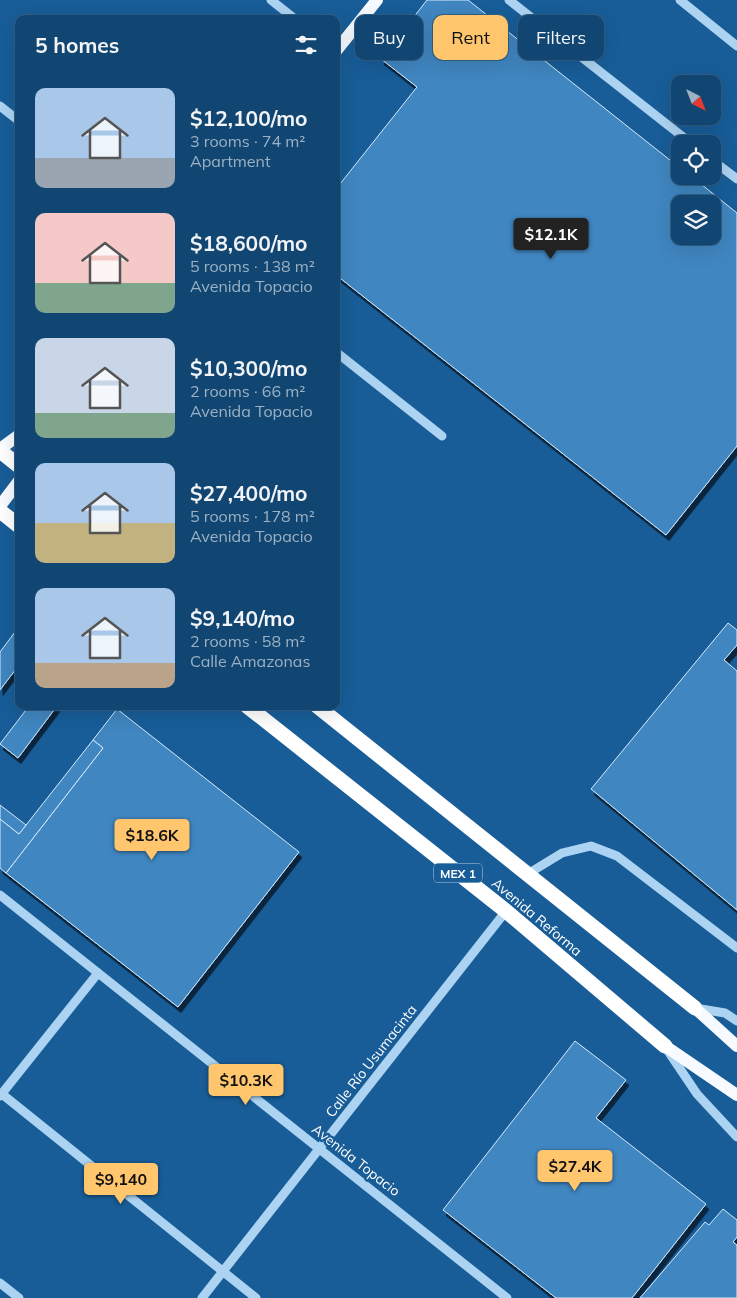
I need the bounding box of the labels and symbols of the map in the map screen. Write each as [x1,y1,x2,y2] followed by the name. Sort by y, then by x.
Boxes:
[671,75,721,125] north arrow
[510,218,592,260] pin: $12.1K
[111,818,193,861] pin: $18.6K
[434,864,482,882] road number: MEX 1
[488,874,586,960] street label: Avenida Reforma
[321,1001,421,1121] street label: Calle Río Usumacinta
[205,1064,287,1106] pin: $10.3K
[308,1120,404,1200] street label: Avenida Topacio
[534,1150,616,1192] pin: $27.4K
[80,1162,162,1205] pin: $9,140

